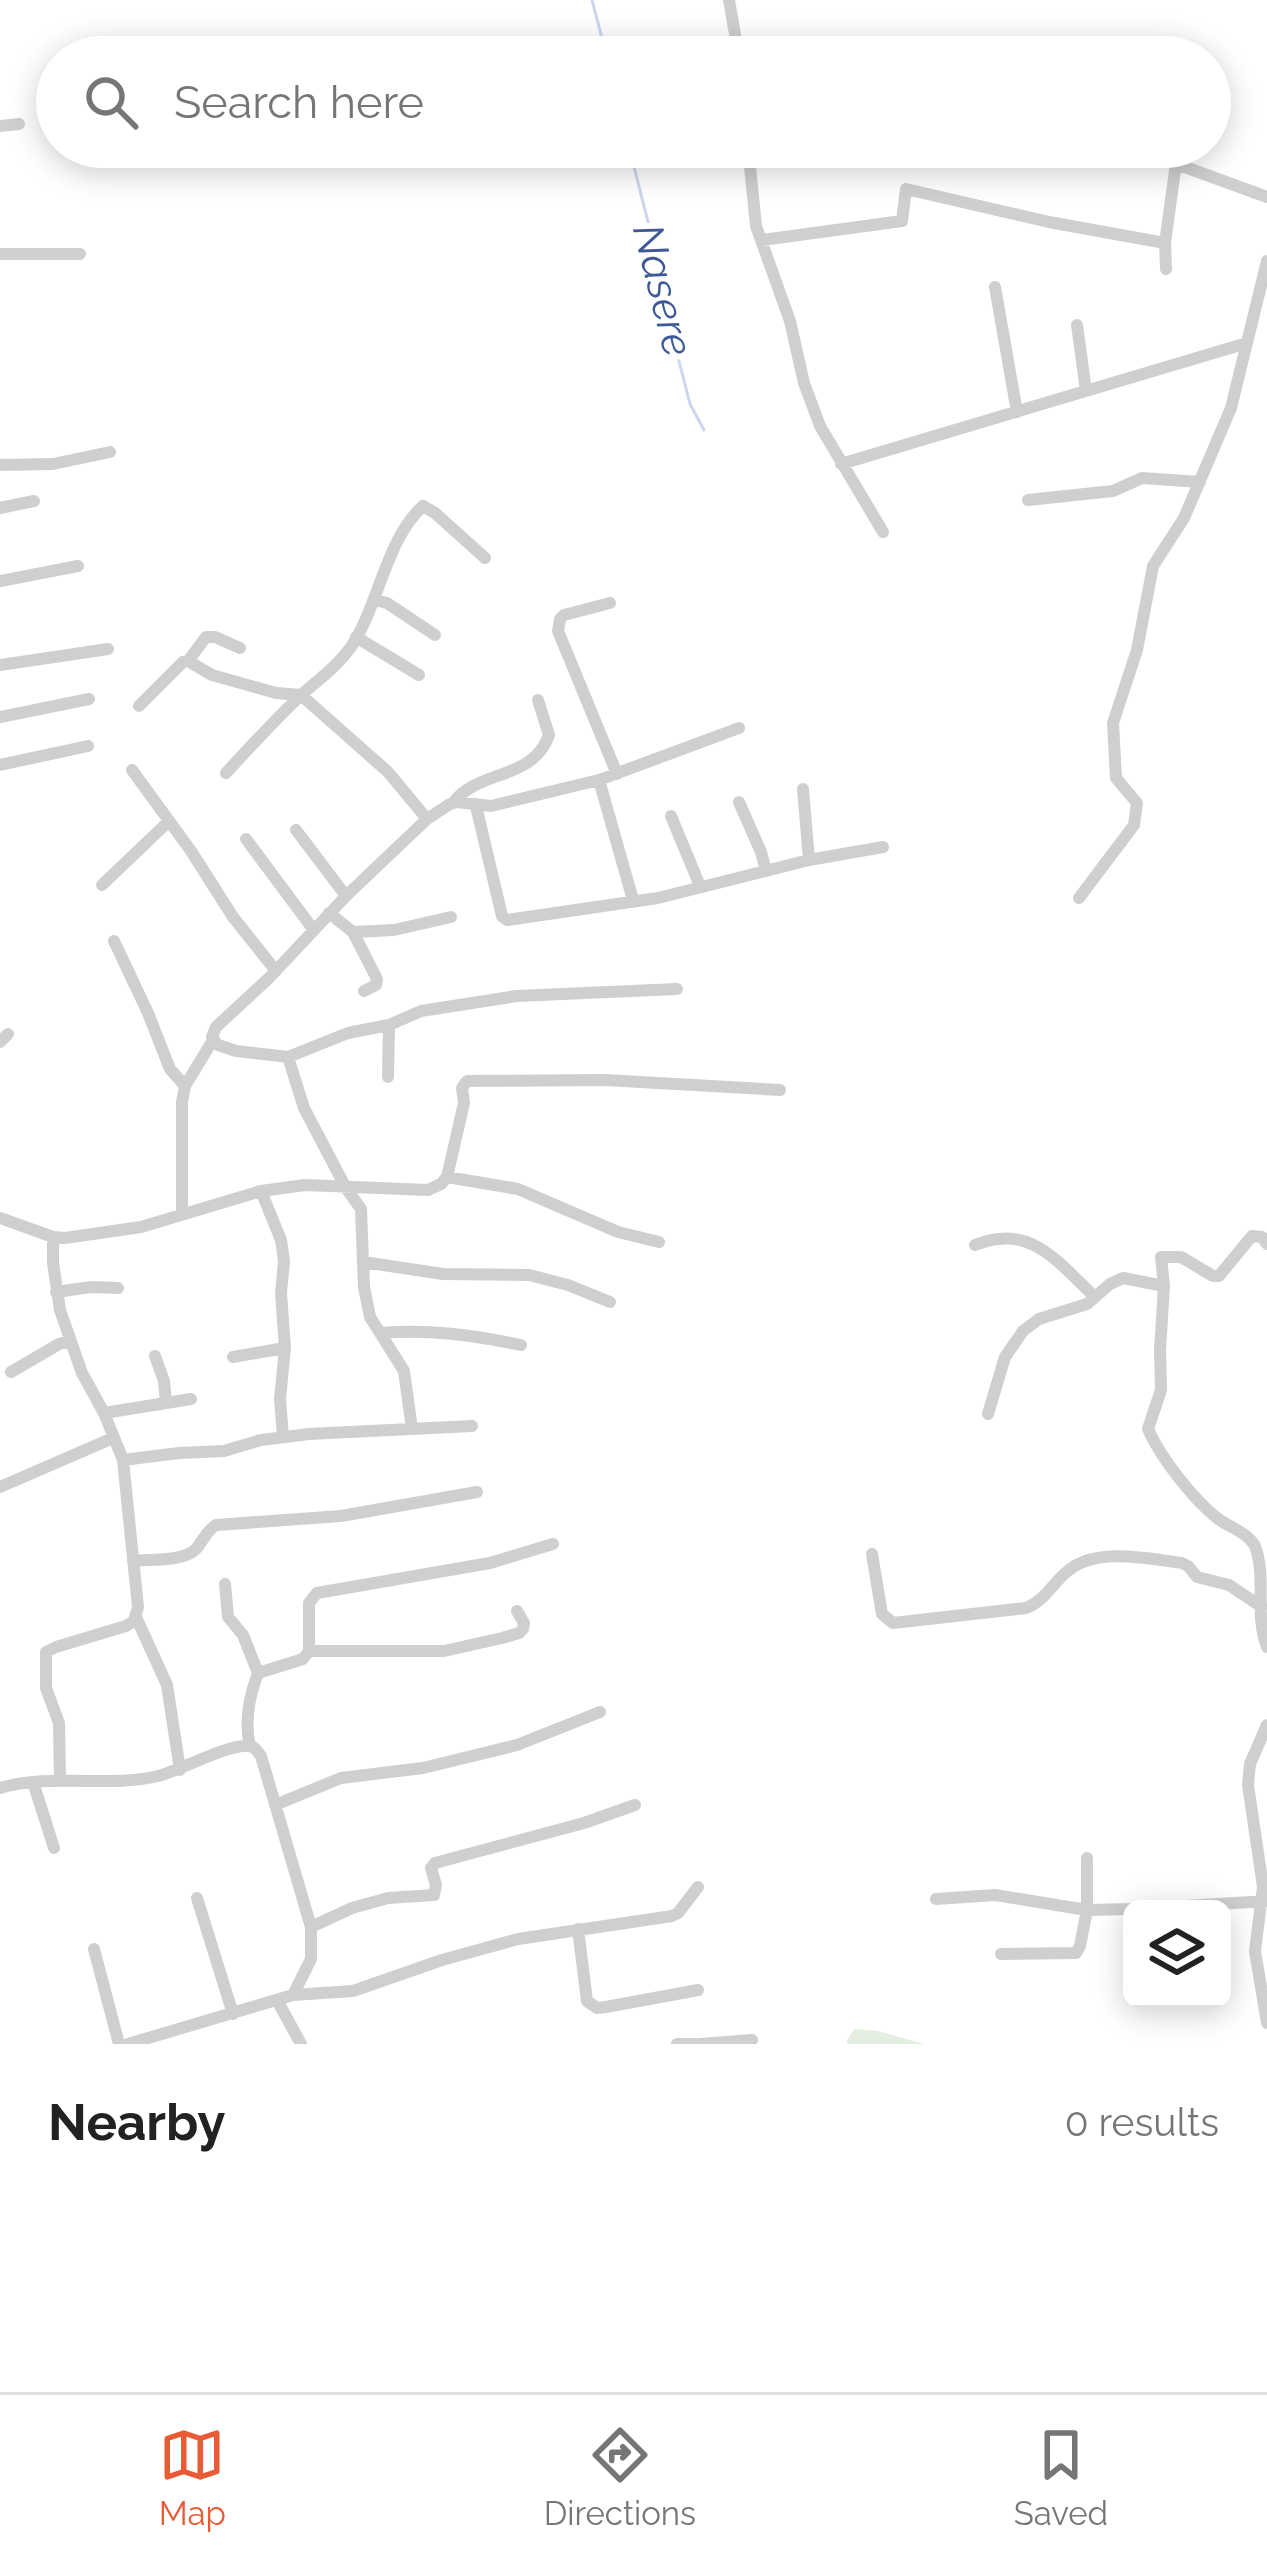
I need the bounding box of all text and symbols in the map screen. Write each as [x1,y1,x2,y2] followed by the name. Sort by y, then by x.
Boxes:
[36,36,1231,168] search box
[78,69,144,135] icon: search
[174,76,424,129] text: Search here
[623,219,703,361] water label: Nasere
[1123,1900,1231,2008] map controls
[1123,1900,1231,2008] button: layers
[48,2092,225,2152] text: Nearby
[1065,2099,1219,2145] text: 0 results
[159,2422,226,2533] tab: Map
[544,2422,696,2533] tab: Directions
[1014,2422,1108,2533] tab: Saved

